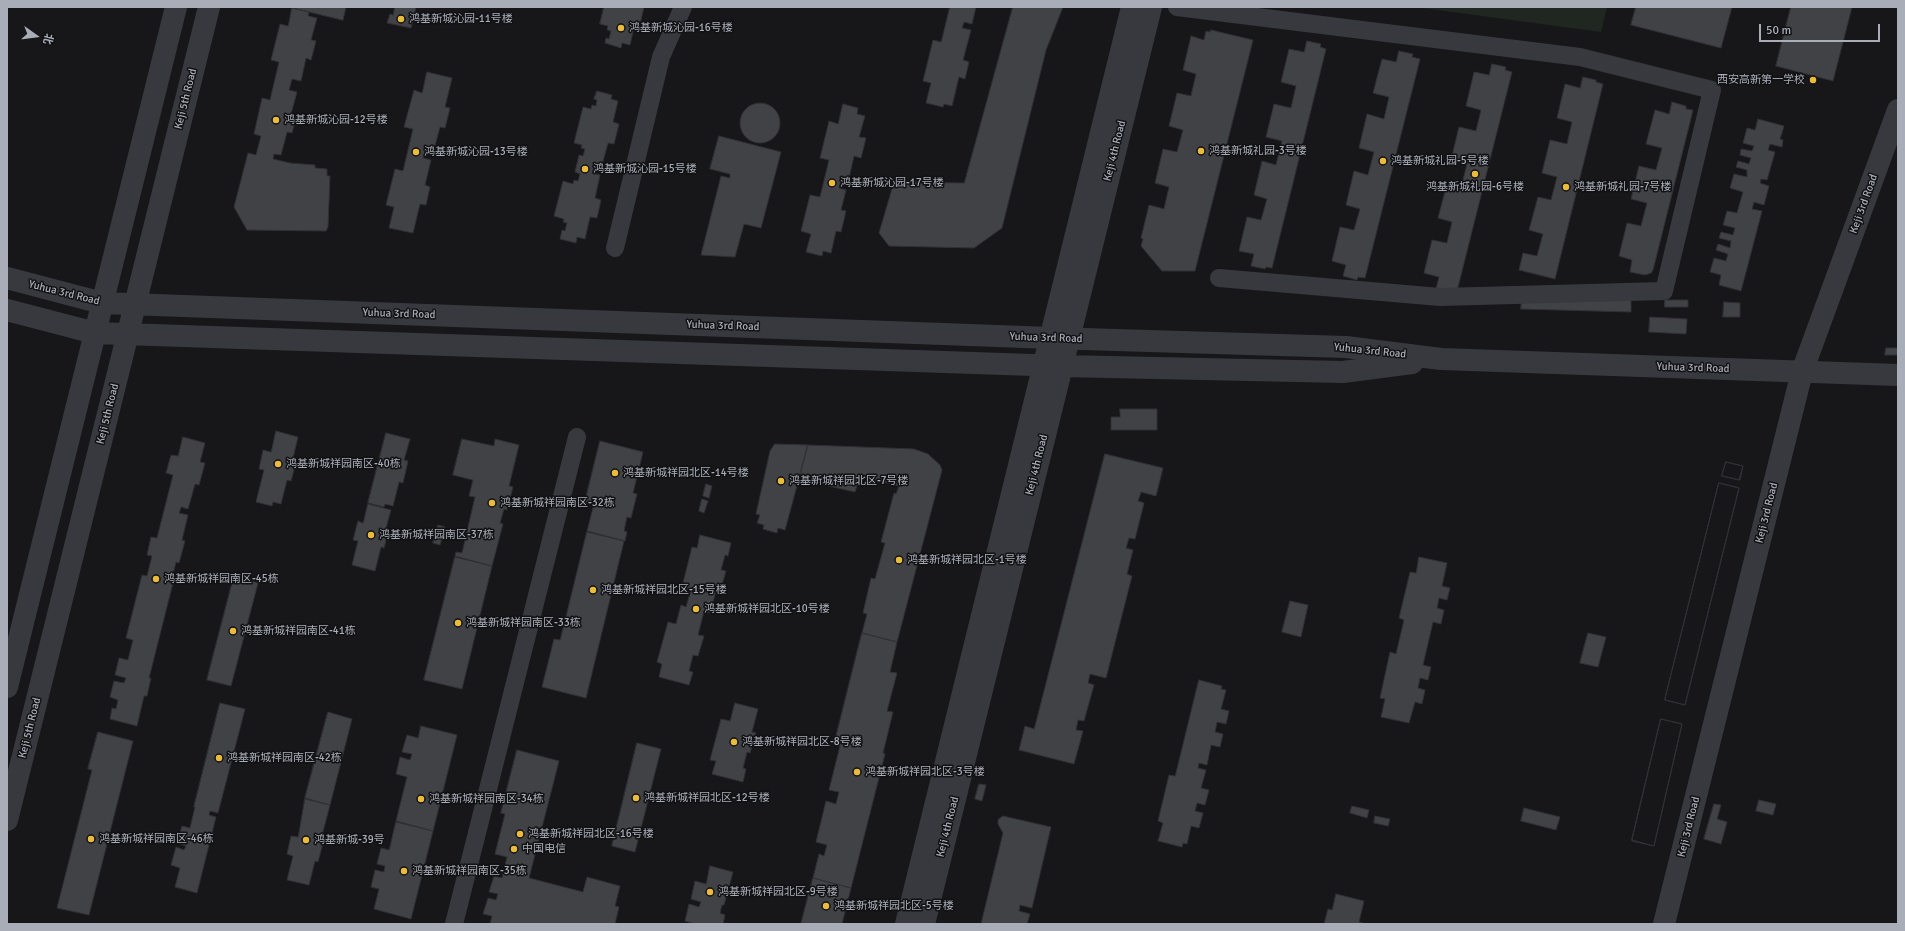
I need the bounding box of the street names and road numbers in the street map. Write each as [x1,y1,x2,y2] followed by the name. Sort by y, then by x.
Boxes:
[172,67,200,131] street label: Keji 5th Road
[1101,119,1129,183] street label: Keji 4th Road
[1847,173,1881,235] street label: Keji 3rd Road
[27,278,101,308] street label: Yuhua 3rd Road
[362,306,436,322] street label: Yuhua 3rd Road
[686,318,760,334] street label: Yuhua 3rd Road
[1009,330,1083,346] street label: Yuhua 3rd Road
[1333,341,1407,361] street label: Yuhua 3rd Road
[1656,360,1730,376] street label: Yuhua 3rd Road
[94,382,122,446] street label: Keji 5th Road
[1023,433,1051,497] street label: Keji 4th Road
[1753,481,1781,545] street label: Keji 3rd Road
[16,696,44,760] street label: Keji 5th Road
[934,795,962,859] street label: Keji 4th Road
[1675,795,1703,859] street label: Keji 3rd Road

